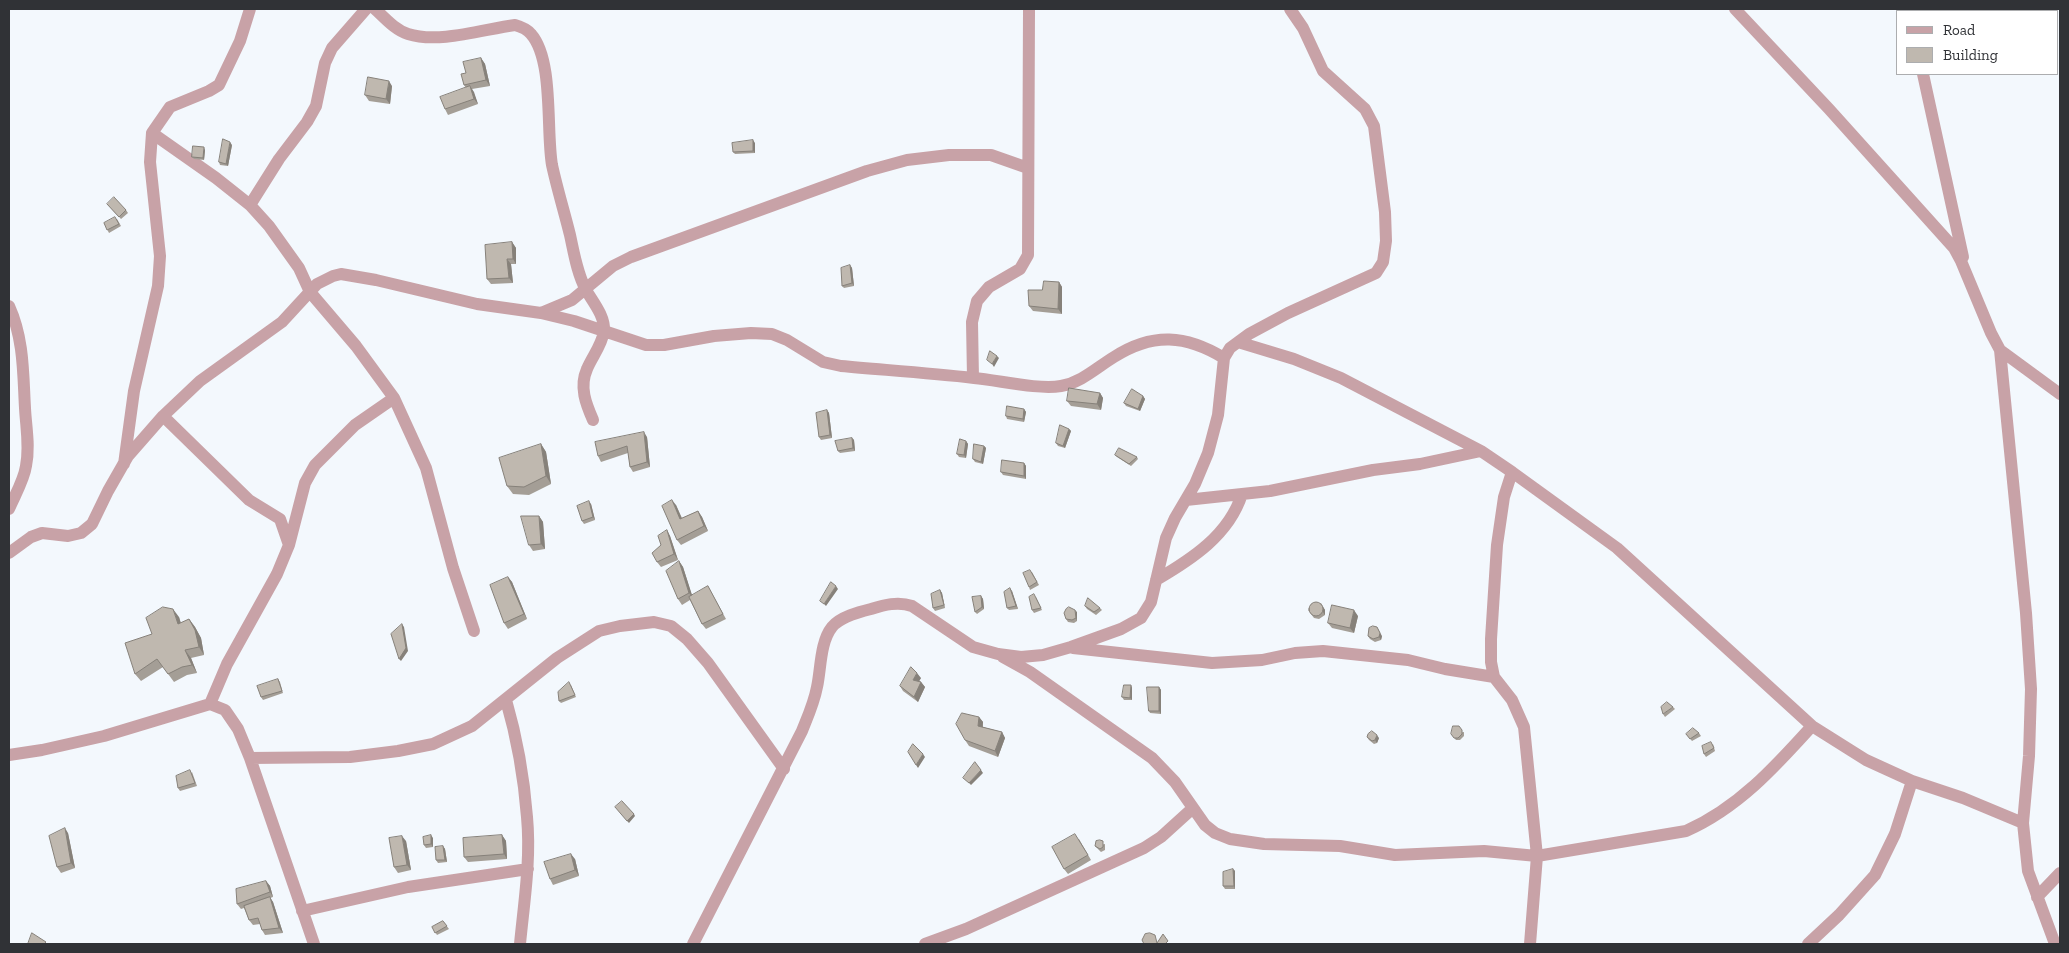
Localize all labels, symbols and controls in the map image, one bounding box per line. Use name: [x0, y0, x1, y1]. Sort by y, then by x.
legend: [1896, 10, 2059, 75]
text: Road: [1943, 21, 1975, 39]
text: Building: [1943, 46, 1998, 64]

